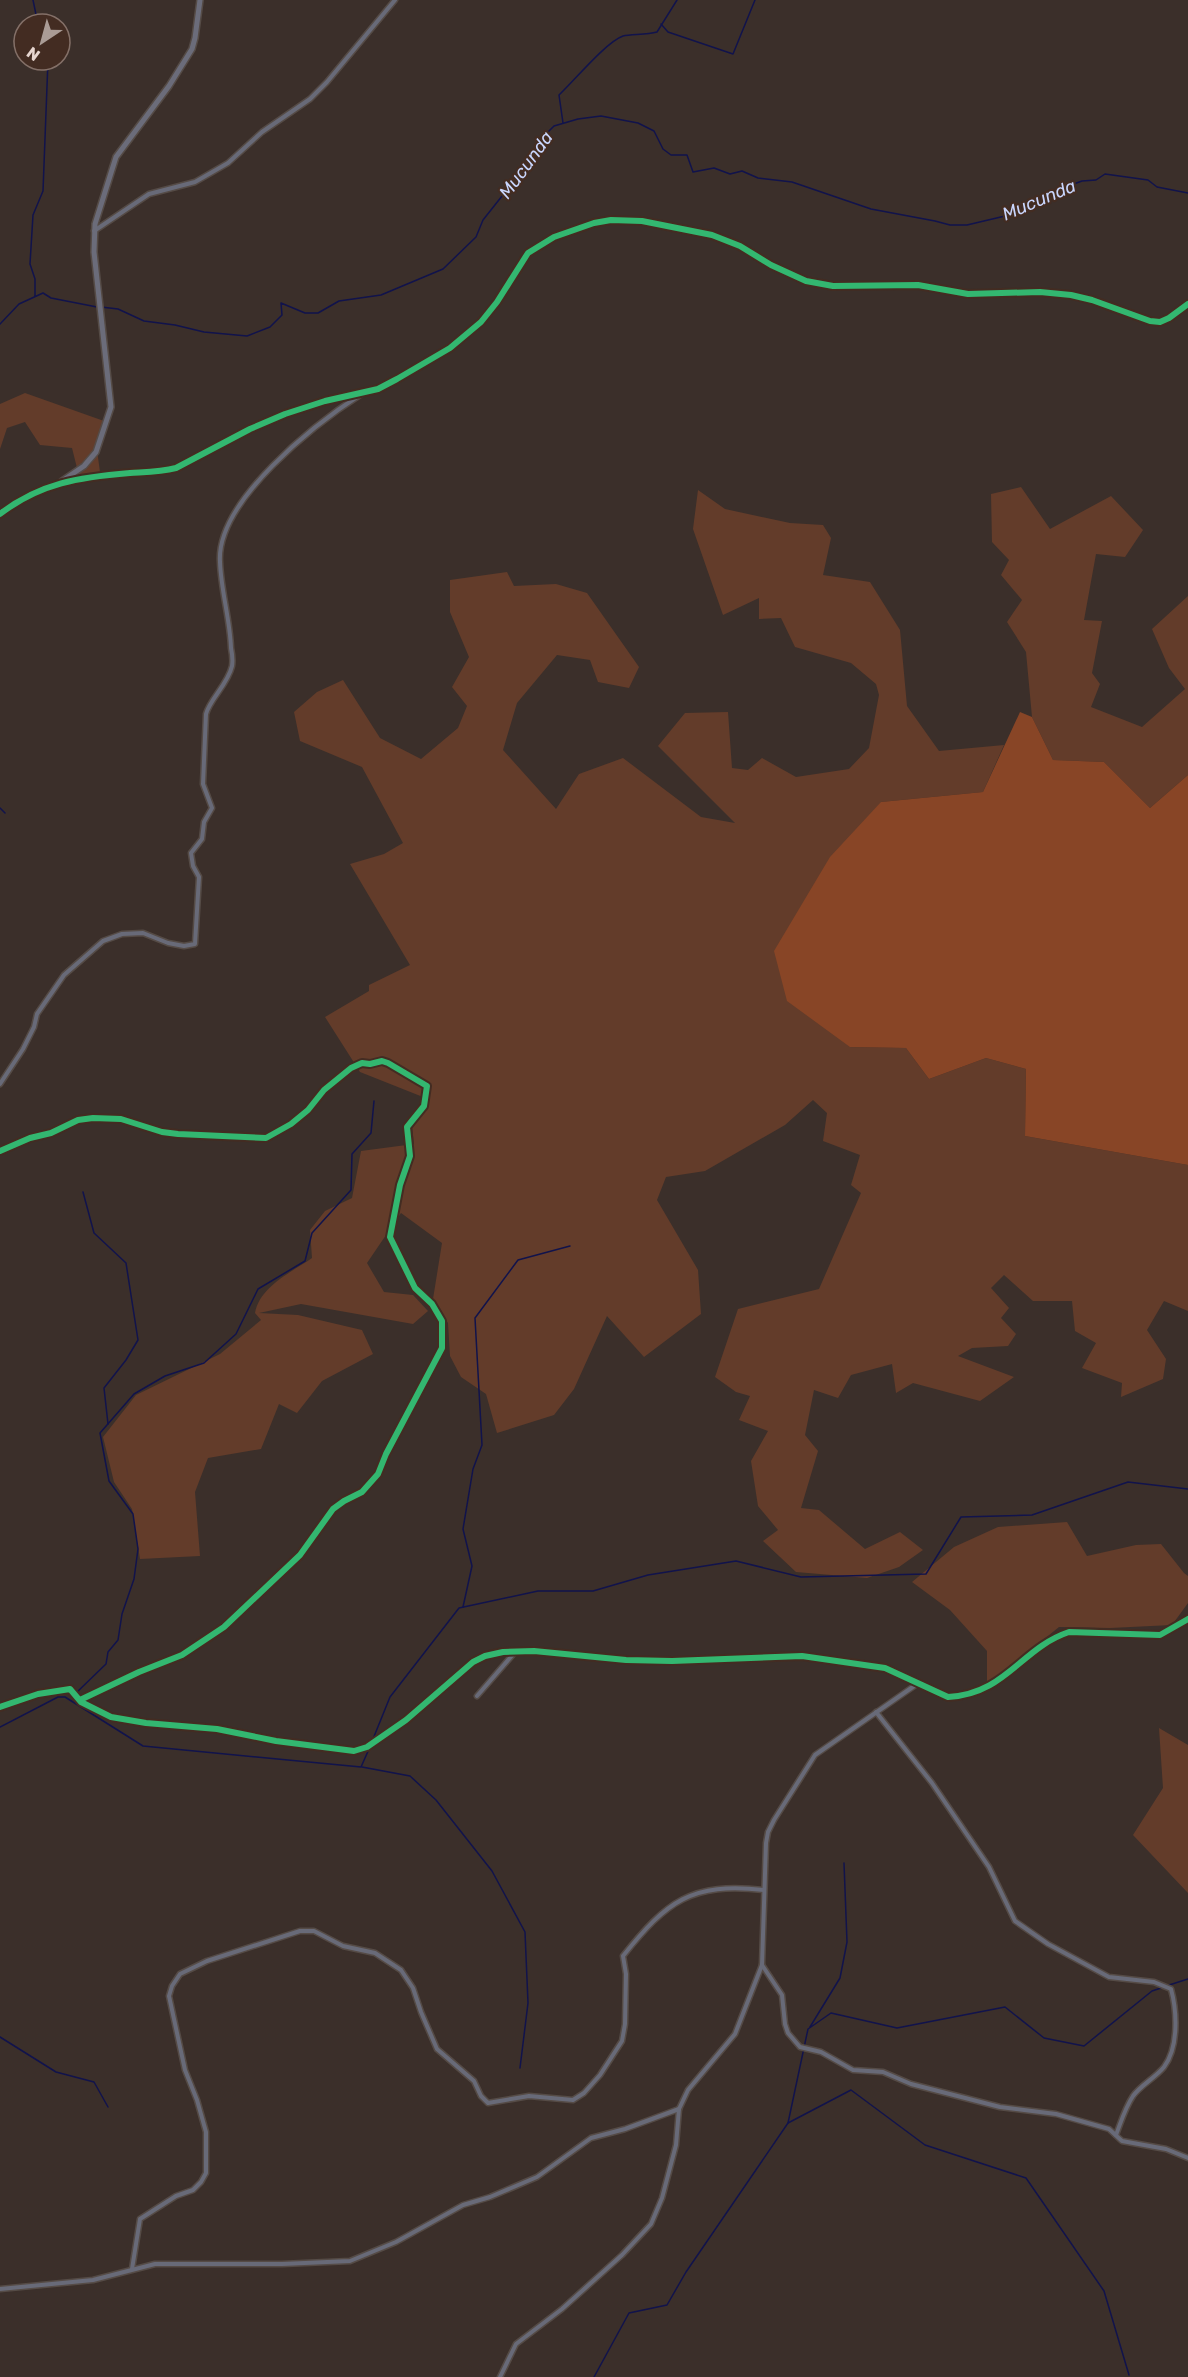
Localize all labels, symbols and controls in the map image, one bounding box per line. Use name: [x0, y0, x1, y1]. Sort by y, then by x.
north arrow: [12, 12, 72, 72]
text: N: [23, 43, 44, 65]
water label: Mucunda: [494, 127, 558, 203]
water label: Mucunda: [999, 174, 1080, 225]

